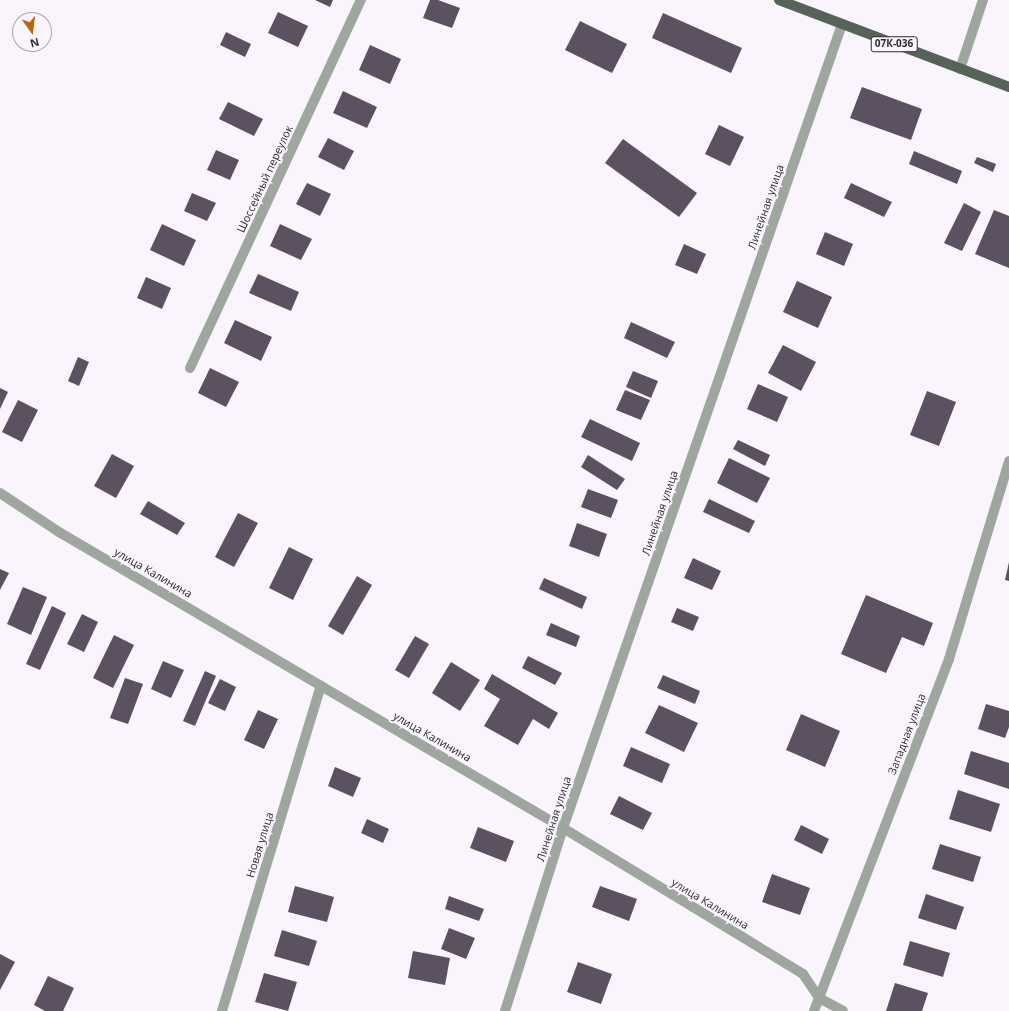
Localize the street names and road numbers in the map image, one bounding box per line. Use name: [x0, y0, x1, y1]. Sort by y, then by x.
road number: 07К-036: [870, 36, 918, 52]
street label: Шоссейный переулок: [234, 123, 296, 235]
street label: Линейная улица: [745, 163, 787, 251]
street label: Линейная улица: [639, 469, 681, 557]
street label: улица Калинина: [112, 545, 194, 601]
street label: Западная улица: [886, 692, 928, 776]
street label: улица Калинина: [391, 709, 473, 765]
street label: Линейная улица: [534, 775, 574, 863]
street label: Новая улица: [244, 811, 276, 879]
street label: улица Калинина: [669, 876, 751, 932]

